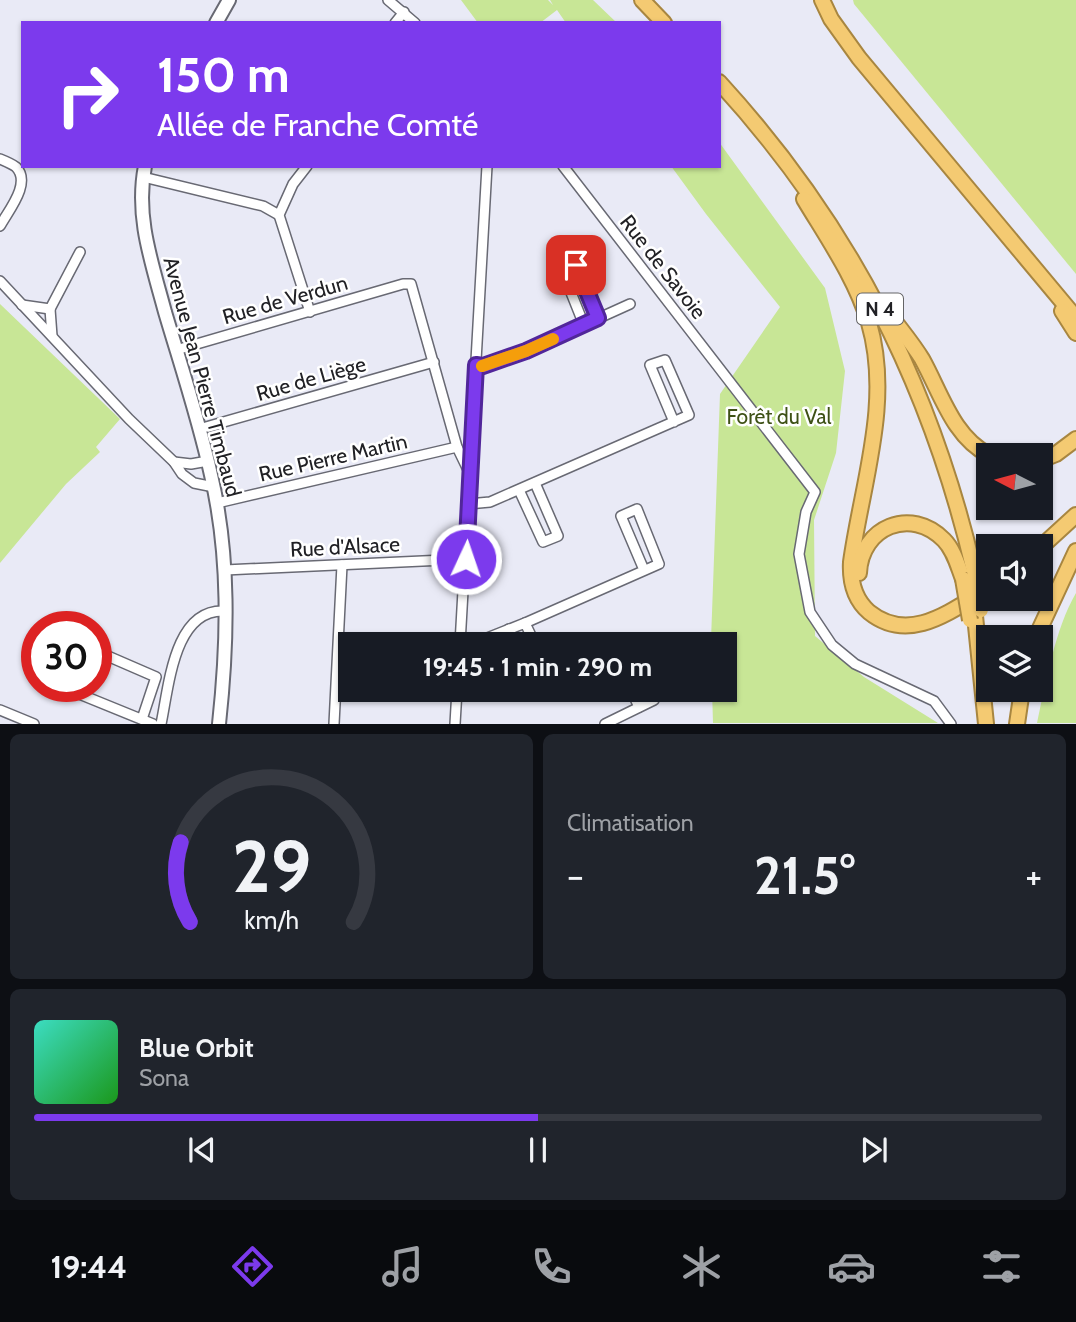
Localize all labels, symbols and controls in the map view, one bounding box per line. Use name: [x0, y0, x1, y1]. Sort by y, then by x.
text: 150 m: [157, 45, 290, 104]
icon: right: [42, 49, 133, 140]
text: Allée de Franche Comté: [157, 105, 478, 144]
street label: Rue de Savoie: [615, 210, 712, 324]
pin: [546, 235, 606, 295]
icon: arrive: [557, 246, 595, 284]
street label: Avenue Jean Pierre Timbaud: [158, 254, 247, 500]
street label: Rue de Verdun: [219, 270, 350, 329]
road number: N 4: [857, 294, 903, 324]
street label: Rue de Liège: [253, 351, 369, 406]
park label: Forêt du Val: [727, 404, 831, 429]
street label: Rue Pierre Martin: [256, 428, 409, 487]
north arrow: [976, 443, 1054, 520]
map controls: [976, 443, 1053, 702]
position arrow: [429, 522, 503, 596]
street label: Rue d'Alsace: [289, 531, 401, 562]
button: sound: [976, 534, 1053, 611]
speed limit sign: 30: [21, 611, 112, 702]
button: layers: [976, 625, 1053, 702]
text: 19:45 · 1 min · 290 m: [423, 651, 652, 683]
text: Climatisation: [567, 809, 694, 837]
text: 29: [232, 823, 311, 911]
text: 21.5°: [754, 844, 855, 907]
text: −: [567, 852, 584, 899]
text: +: [1025, 852, 1042, 899]
text: km/h: [244, 905, 299, 935]
text: Blue Orbit: [139, 1032, 254, 1064]
text: Sona: [139, 1064, 189, 1092]
icon: previous: [183, 1131, 221, 1169]
icon: pause: [519, 1131, 557, 1169]
icon: next: [855, 1131, 893, 1169]
icon: directions: [228, 1242, 277, 1291]
icon: music: [378, 1242, 427, 1291]
icon: phone: [527, 1242, 576, 1291]
icon: climate: [677, 1242, 726, 1291]
icon: car: [827, 1242, 876, 1291]
icon: filters: [977, 1242, 1026, 1291]
text: 19:44: [50, 1247, 127, 1286]

